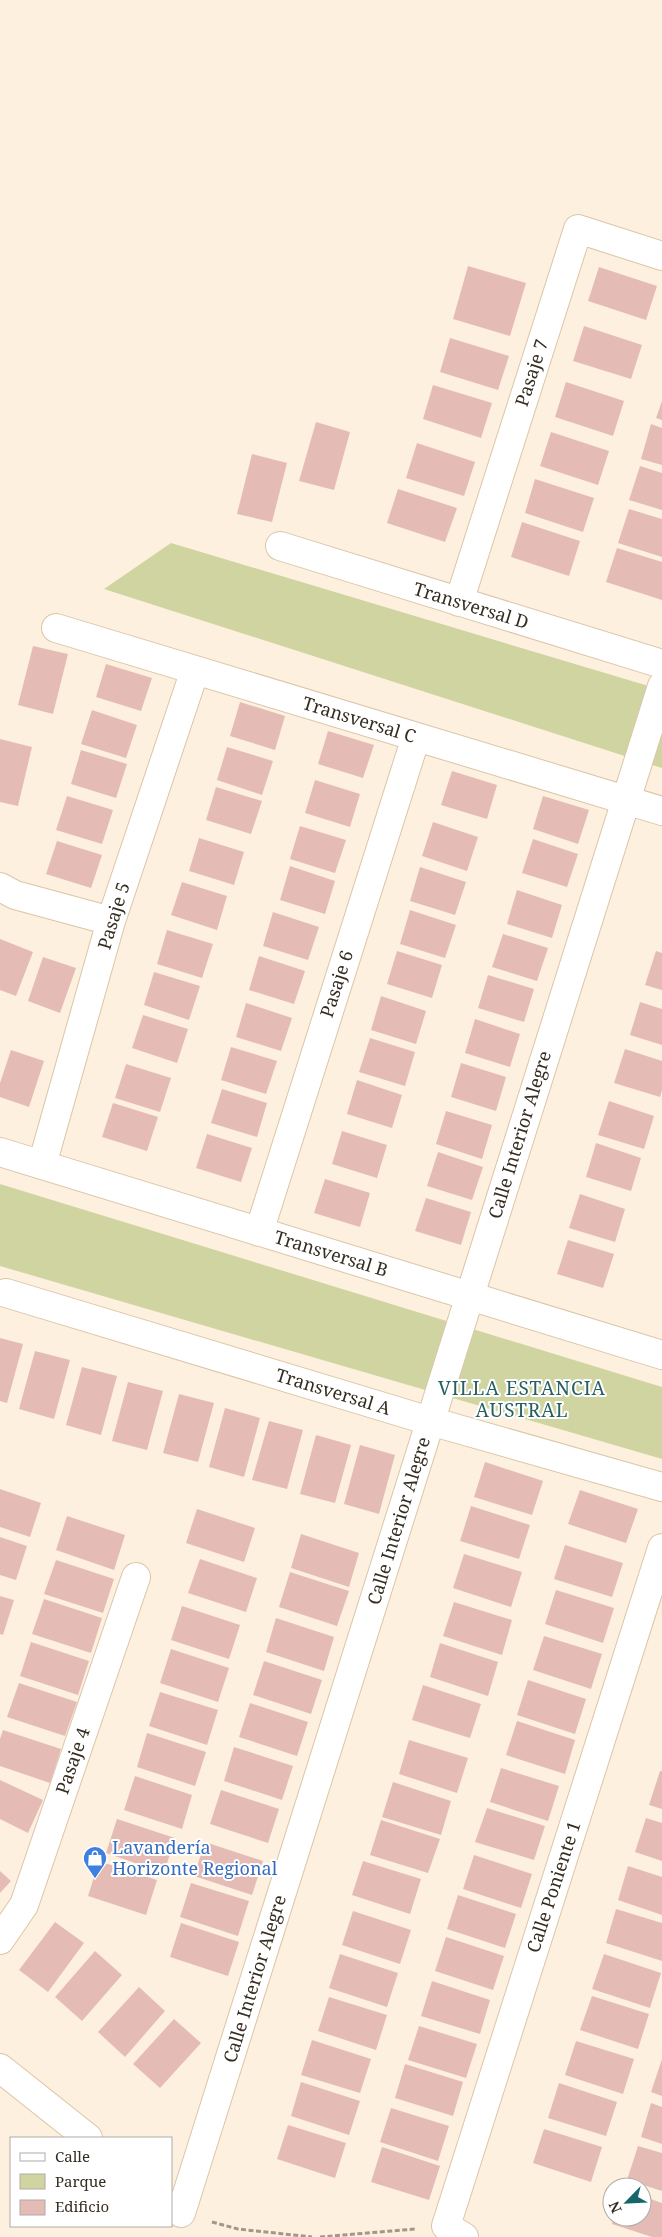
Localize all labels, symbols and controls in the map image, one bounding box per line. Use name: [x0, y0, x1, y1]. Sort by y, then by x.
street label: Pasaje 7: [509, 336, 553, 409]
street label: Transversal D: [411, 576, 532, 634]
street label: Transversal C: [300, 690, 419, 748]
street label: Pasaje 5: [91, 879, 135, 952]
street label: Pasaje 6: [314, 947, 358, 1020]
street label: Calle Interior Alegre: [482, 1048, 556, 1222]
street label: Transversal B: [271, 1224, 391, 1282]
street label: Transversal A: [273, 1362, 394, 1420]
district label: VILLA ESTANCIA AUSTRAL: [438, 1375, 606, 1423]
street label: Calle Interior Alegre: [361, 1434, 435, 1608]
street label: Pasaje 4: [49, 1724, 95, 1797]
street label: Calle Poniente 1: [520, 1818, 586, 1956]
place label: Lavandería Horizonte Regional: [112, 1835, 278, 1880]
shop icon: Lavandería Horizonte Regional: [82, 1845, 108, 1879]
street label: Calle Interior Alegre: [217, 1892, 291, 2066]
legend: [10, 2137, 172, 2227]
text: Calle: [55, 2146, 90, 2166]
text: Parque: [55, 2171, 106, 2191]
north arrow: [602, 2177, 652, 2227]
text: Edificio: [55, 2196, 109, 2216]
text: N: [604, 2199, 626, 2216]

